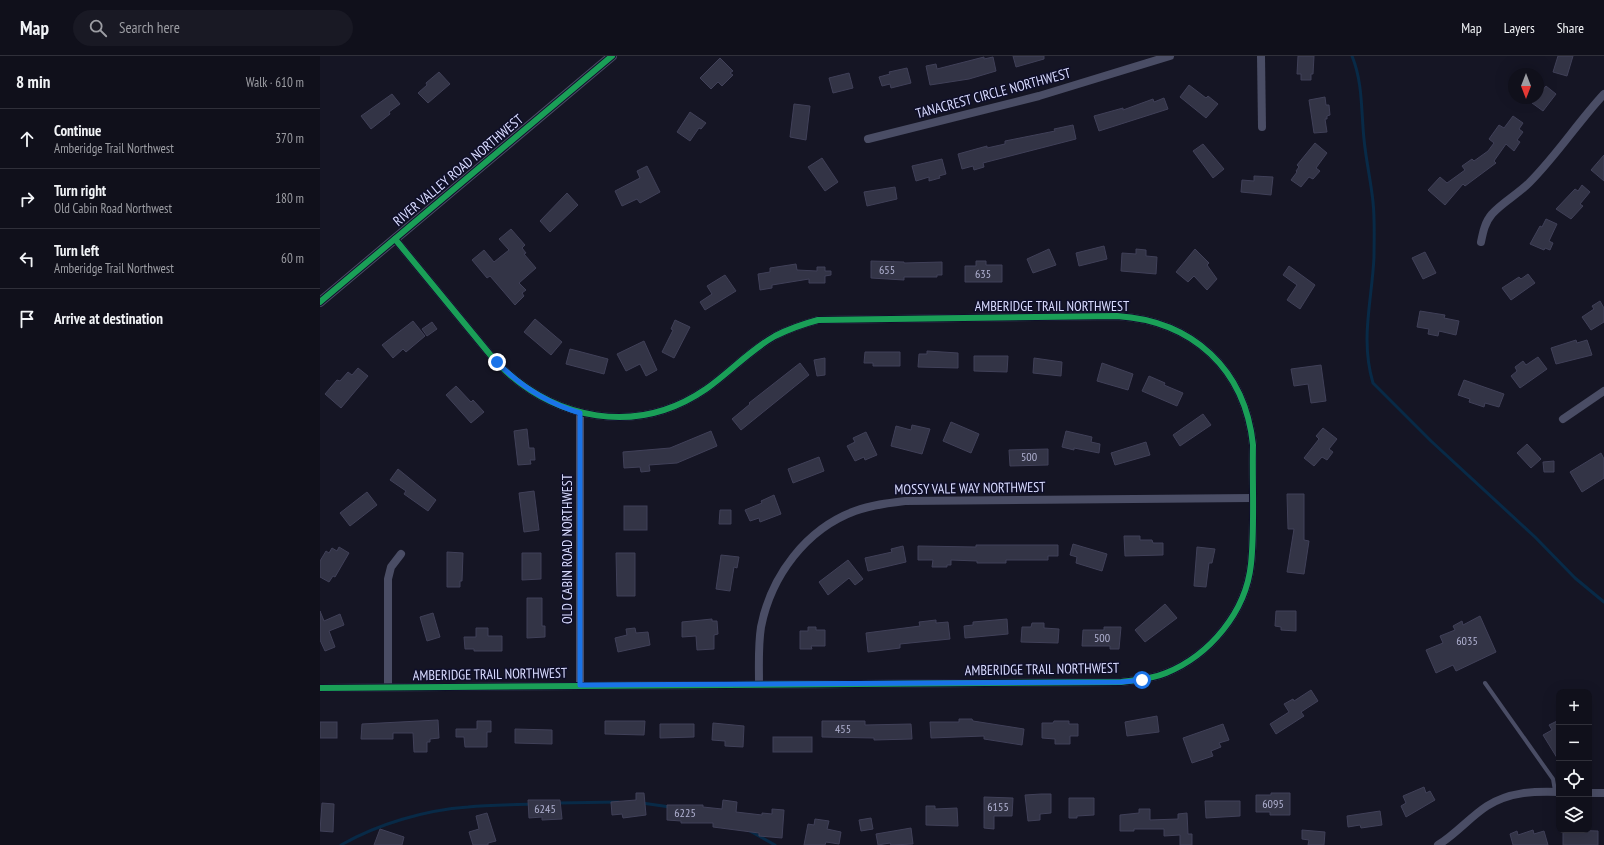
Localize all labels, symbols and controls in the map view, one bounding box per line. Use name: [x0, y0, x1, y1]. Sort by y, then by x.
search box: [73, 10, 353, 46]
text: Map: [20, 16, 49, 40]
icon: search: [87, 17, 109, 39]
text: Search here: [119, 18, 180, 37]
text: Map: [1461, 19, 1482, 37]
text: Layers: [1504, 19, 1535, 37]
text: Share: [1557, 19, 1584, 37]
street label: TANACREST CIRCLE NORTHWEST: [913, 63, 1073, 122]
north arrow: [1508, 68, 1544, 104]
text: 8 min: [16, 71, 50, 93]
text: Walk · 610 m: [246, 74, 304, 91]
street label: RIVER VALLEY ROAD NORTHWEST: [389, 110, 527, 230]
text: Continue: [54, 121, 101, 140]
icon: ahead: [16, 128, 38, 150]
text: 370 m: [275, 130, 304, 147]
text: Amberidge Trail Northwest: [54, 140, 174, 157]
text: Turn right: [54, 181, 106, 200]
icon: right: [16, 188, 38, 210]
text: 180 m: [275, 190, 304, 207]
text: Old Cabin Road Northwest: [54, 200, 172, 217]
text: Turn left: [54, 241, 99, 260]
icon: left: [16, 248, 38, 270]
text: 60 m: [281, 250, 304, 267]
text: Amberidge Trail Northwest: [54, 260, 174, 277]
house number: 655: [879, 262, 895, 277]
house number: 635: [975, 266, 991, 281]
street label: AMBERIDGE TRAIL NORTHWEST: [975, 297, 1130, 315]
icon: arrive: [16, 308, 38, 330]
text: Arrive at destination: [54, 309, 163, 328]
route end: [488, 353, 506, 371]
house number: 500: [1021, 449, 1037, 464]
street label: OLD CABIN ROAD NORTHWEST: [558, 473, 576, 624]
street label: MOSSY VALE WAY NORTHWEST: [894, 478, 1046, 498]
house number: 500: [1094, 630, 1110, 645]
house number: 6035: [1456, 633, 1478, 648]
street label: AMBERIDGE TRAIL NORTHWEST: [965, 659, 1120, 679]
street label: AMBERIDGE TRAIL NORTHWEST: [413, 664, 568, 684]
route start: [1133, 671, 1151, 689]
map controls: [1556, 689, 1592, 833]
button: +: [1556, 689, 1592, 725]
house number: 455: [835, 721, 851, 736]
button: −: [1556, 725, 1592, 761]
button: locate: [1556, 761, 1592, 797]
house number: 6095: [1262, 796, 1284, 811]
button: layers: [1556, 797, 1592, 833]
house number: 6155: [987, 799, 1009, 814]
house number: 6245: [534, 801, 556, 816]
house number: 6225: [674, 805, 696, 820]

